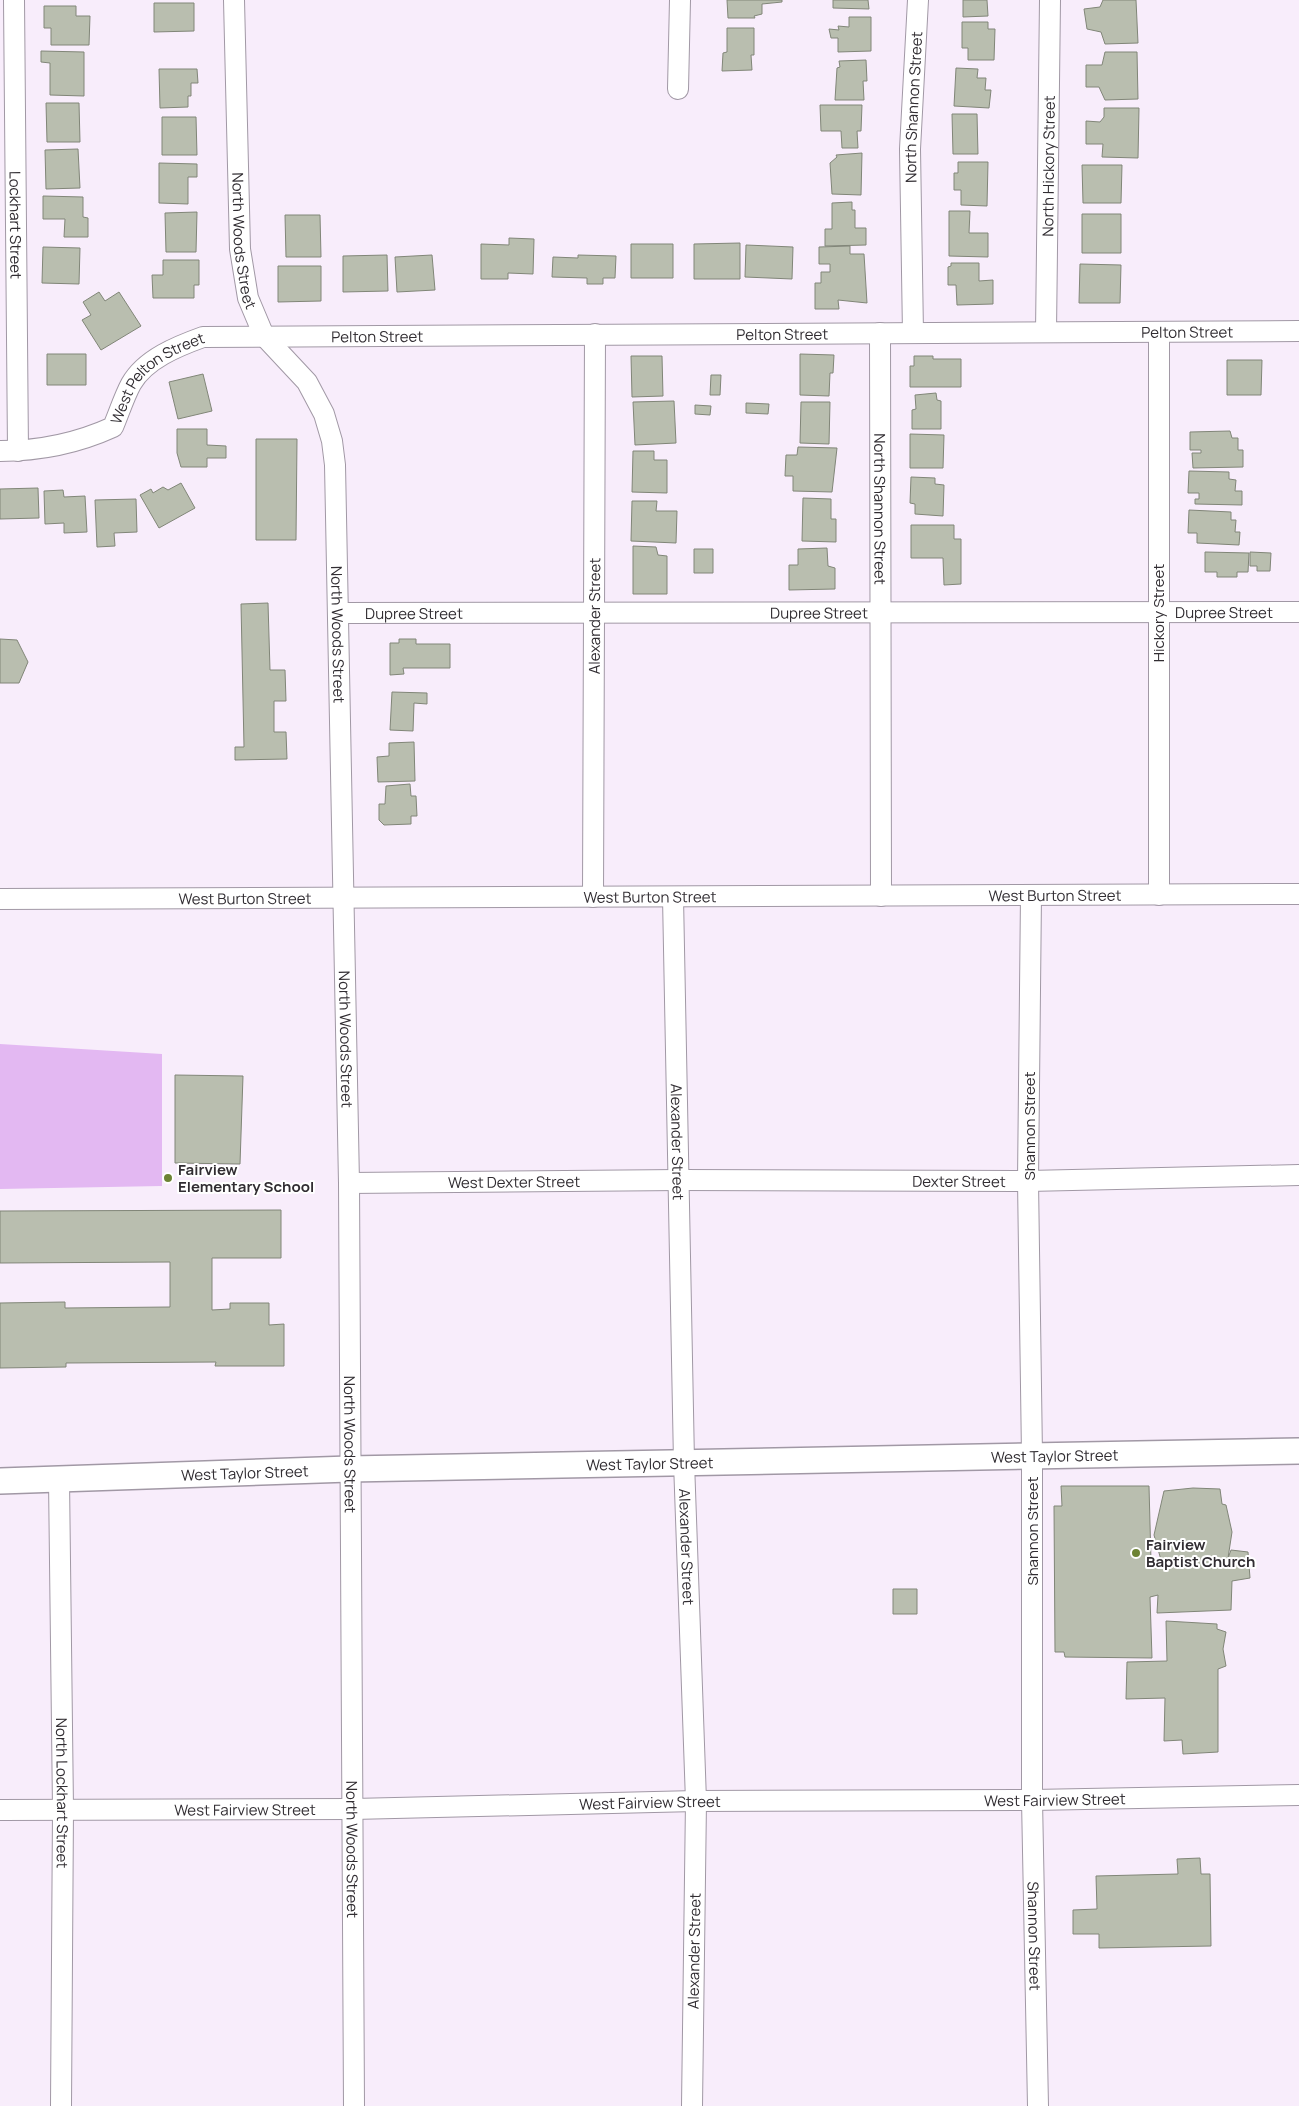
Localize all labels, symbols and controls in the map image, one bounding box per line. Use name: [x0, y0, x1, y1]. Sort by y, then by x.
street label: North Shannon Street: [899, 31, 927, 183]
street label: North Hickory Street: [1037, 95, 1059, 237]
street label: Lockhart Street: [5, 171, 27, 279]
street label: North Woods Street: [228, 172, 262, 312]
street label: Pelton Street: [1141, 321, 1233, 342]
street label: Pelton Street: [736, 323, 828, 345]
street label: Pelton Street: [331, 325, 423, 347]
street label: West Pelton Street: [105, 327, 207, 427]
street label: North Shannon Street: [870, 433, 891, 585]
street label: Alexander Street: [583, 558, 605, 674]
street label: Hickory Street: [1148, 564, 1169, 662]
street label: North Woods Street: [326, 566, 350, 703]
street label: Dupree Street: [365, 602, 463, 623]
street label: Dupree Street: [770, 602, 868, 623]
street label: Dupree Street: [1175, 602, 1273, 623]
street label: West Burton Street: [988, 884, 1122, 906]
street label: West Burton Street: [583, 886, 717, 907]
street label: West Burton Street: [178, 887, 312, 909]
street label: North Woods Street: [334, 971, 358, 1108]
street label: Shannon Street: [1019, 1071, 1040, 1181]
street label: Alexander Street: [666, 1083, 689, 1200]
place label: Fairview Elementary School: [178, 1159, 314, 1197]
street label: West Dexter Street: [448, 1170, 580, 1193]
street label: Dexter Street: [912, 1170, 1006, 1191]
marker: Fairview Elementary School: [162, 1172, 174, 1184]
street label: North Woods Street: [340, 1376, 361, 1513]
street label: West Taylor Street: [991, 1444, 1119, 1467]
street label: West Taylor Street: [586, 1452, 714, 1475]
street label: West Taylor Street: [181, 1460, 309, 1485]
street label: Shannon Street: [1022, 1476, 1043, 1586]
street label: Alexander Street: [674, 1488, 700, 1605]
place label: Fairview Baptist Church: [1146, 1534, 1255, 1572]
marker: Fairview Baptist Church: [1130, 1547, 1142, 1559]
street label: North Lockhart Street: [51, 1718, 74, 1868]
street label: North Woods Street: [342, 1781, 363, 1918]
street label: West Fairview Street: [984, 1788, 1126, 1811]
street label: West Fairview Street: [579, 1790, 721, 1814]
street label: West Fairview Street: [174, 1799, 316, 1820]
street label: Shannon Street: [1023, 1881, 1046, 1991]
street label: Alexander Street: [682, 1893, 706, 2009]

